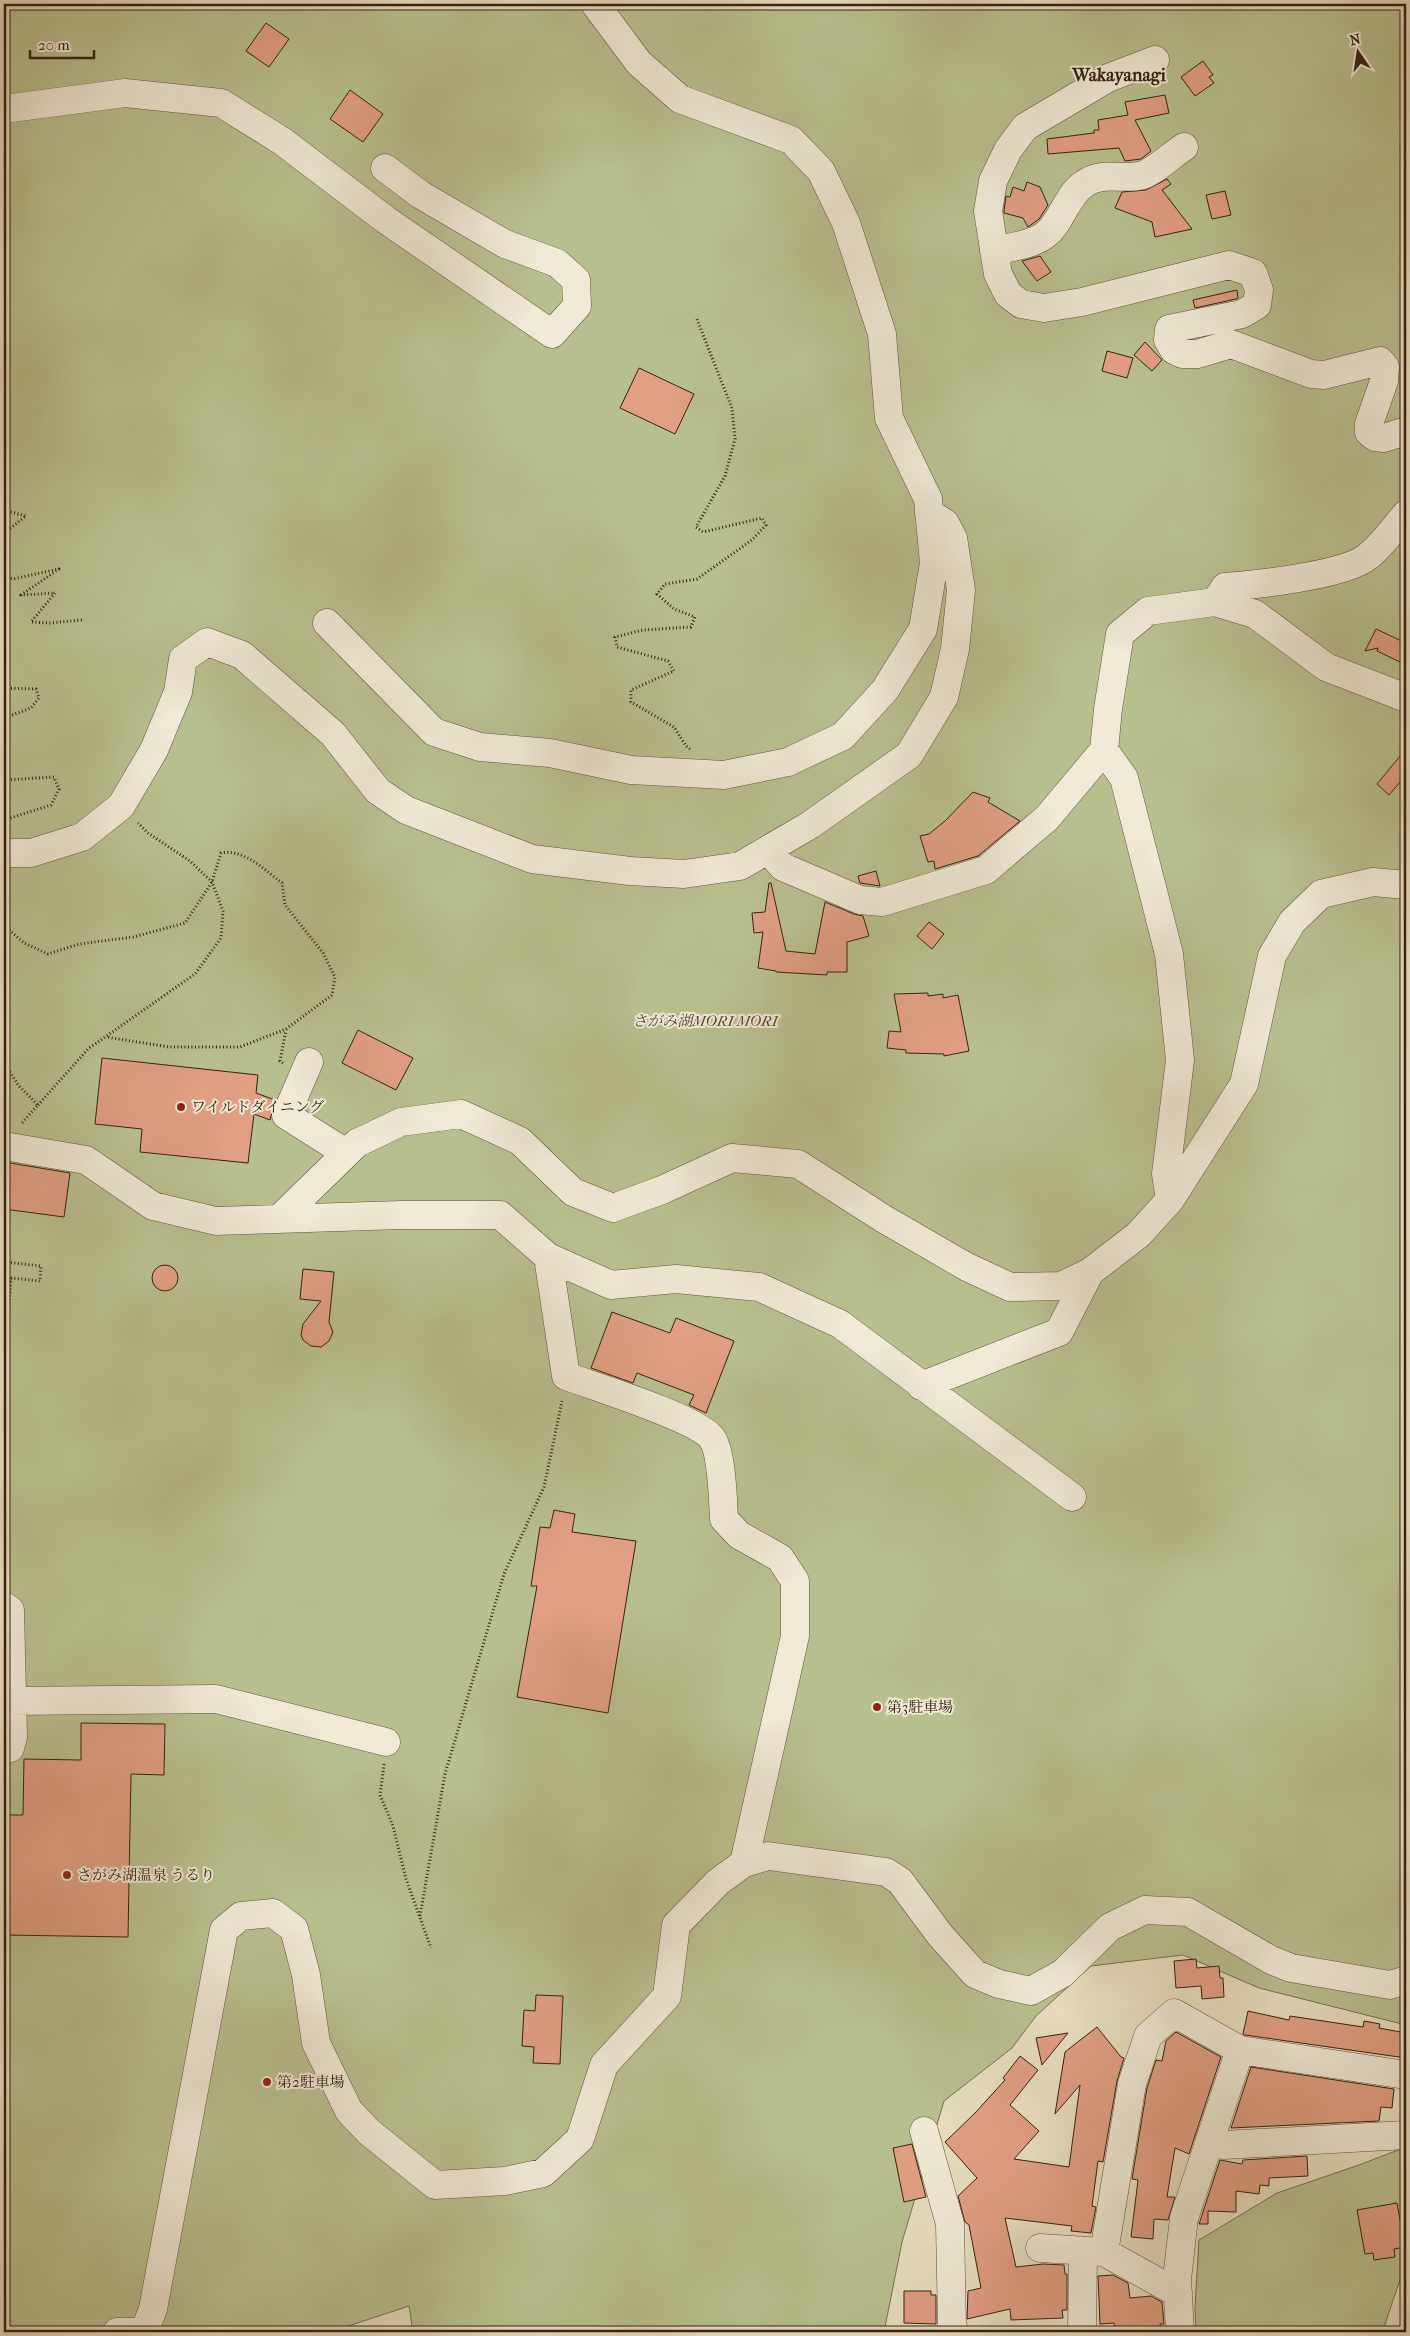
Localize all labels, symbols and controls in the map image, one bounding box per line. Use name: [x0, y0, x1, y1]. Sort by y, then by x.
scale bar: [30, 28, 94, 60]
north arrow: [1332, 28, 1382, 78]
text: N: [1348, 30, 1363, 49]
text: 20 m: [38, 36, 70, 54]
district label: Wakayanagi: [1071, 65, 1166, 86]
park label: さがみ湖MORI MORI: [632, 1012, 780, 1030]
place label: ワイルドダイニング: [191, 1098, 324, 1116]
marker: ワイルドダイニング: [175, 1101, 187, 1113]
place label: 第3駐車場: [887, 1698, 953, 1716]
marker: 第3駐車場: [871, 1701, 883, 1713]
place label: さがみ湖温泉 うるり: [77, 1866, 215, 1884]
marker: さがみ湖温泉 うるり: [61, 1869, 73, 1881]
place label: 第2駐車場: [277, 2073, 345, 2091]
marker: 第2駐車場: [261, 2076, 273, 2088]

